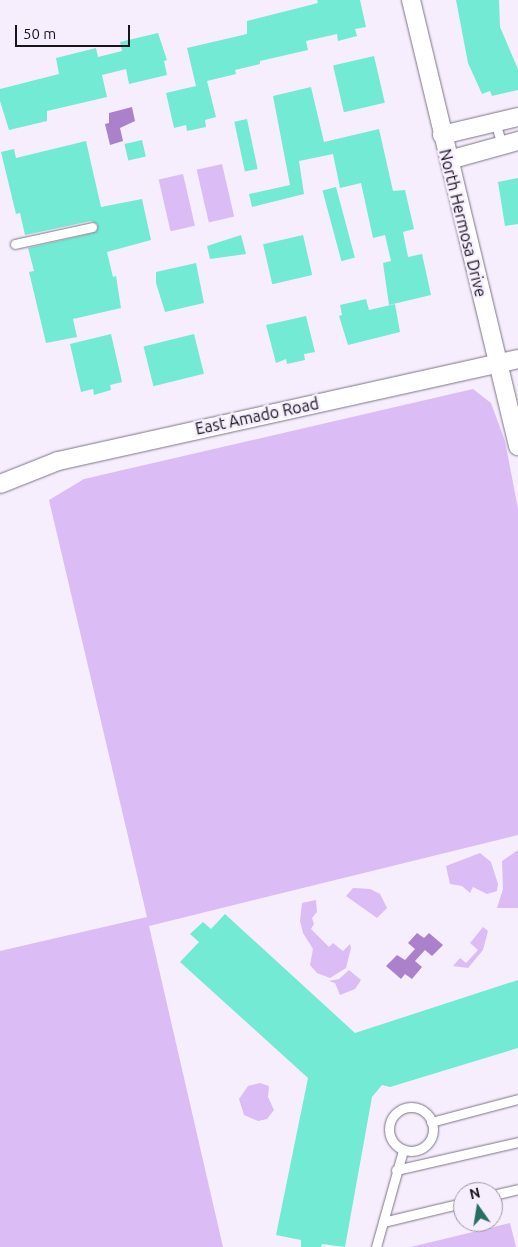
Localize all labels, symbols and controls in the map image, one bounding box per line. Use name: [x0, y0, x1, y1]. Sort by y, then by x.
scale bar: [18, 15, 132, 47]
text: 50 m: [23, 25, 56, 42]
street label: North Hermosa Drive: [435, 147, 491, 299]
street label: East Amado Road: [193, 394, 321, 438]
north arrow: [453, 1182, 503, 1232]
text: N: [468, 1184, 482, 1202]

